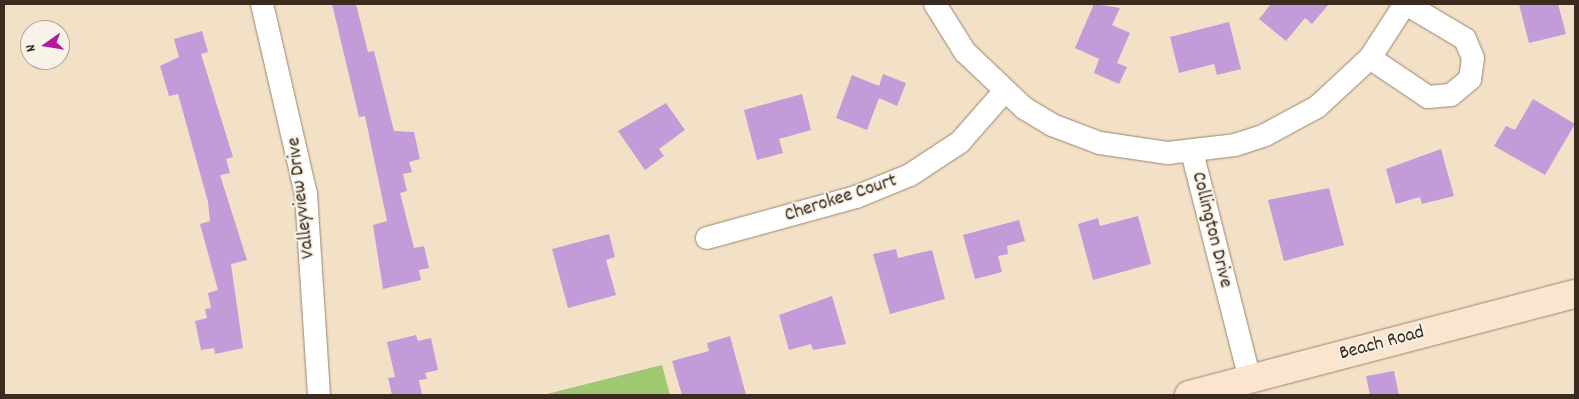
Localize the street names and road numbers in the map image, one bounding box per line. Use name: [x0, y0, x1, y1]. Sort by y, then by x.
street label: Valleyview Drive: [283, 136, 321, 260]
street label: Cherokee Court: [782, 170, 900, 228]
street label: Collington Drive: [1185, 170, 1237, 290]
street label: Beach Road: [1337, 321, 1427, 367]

